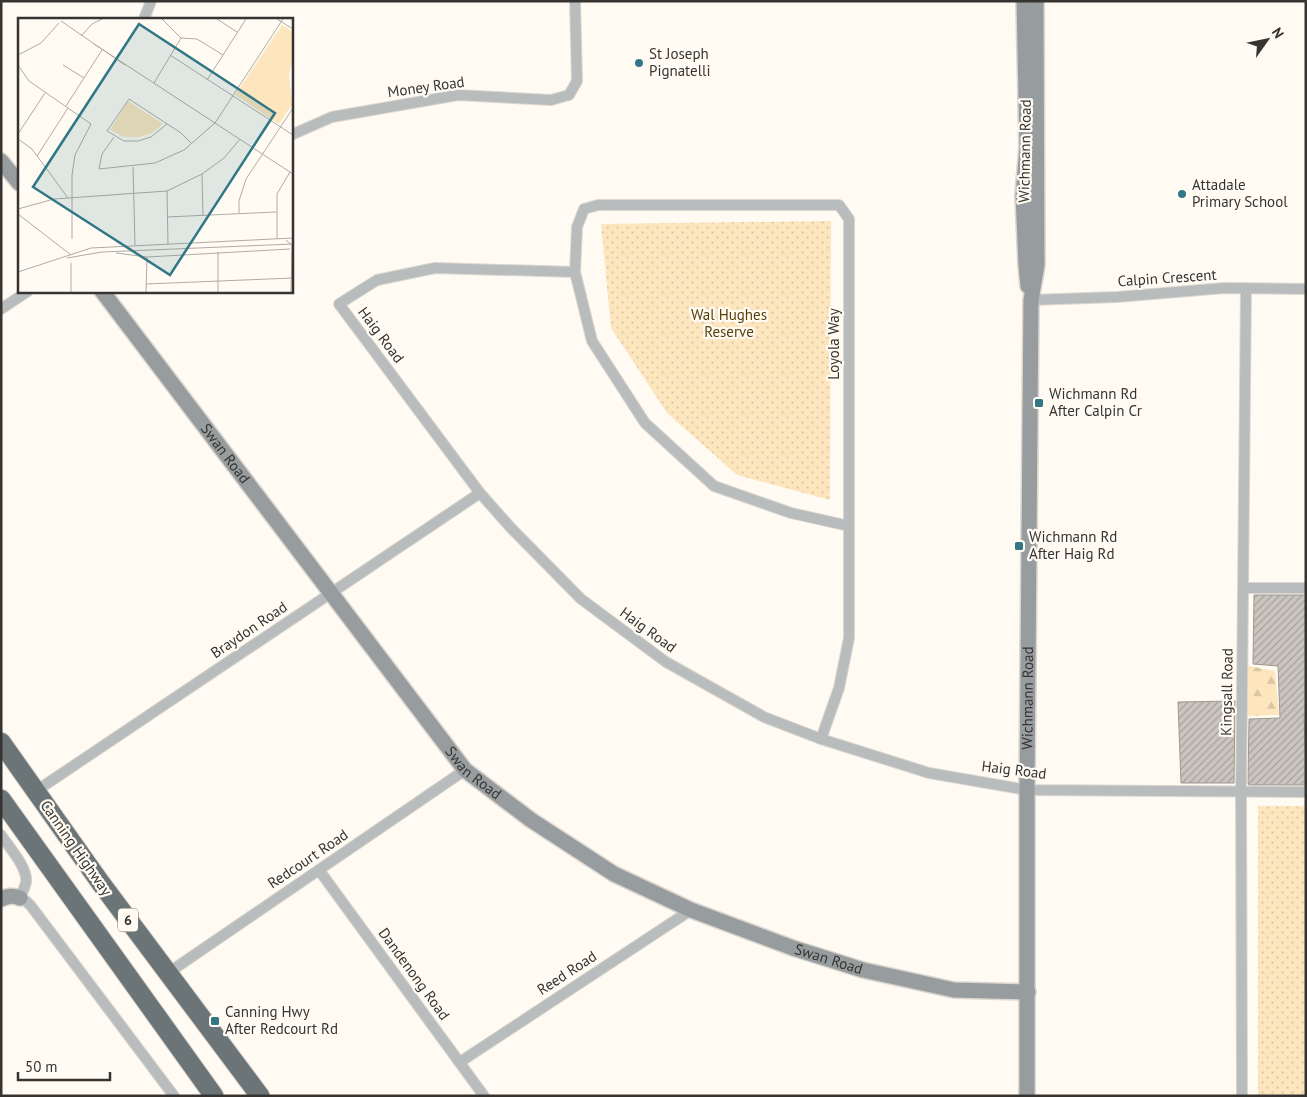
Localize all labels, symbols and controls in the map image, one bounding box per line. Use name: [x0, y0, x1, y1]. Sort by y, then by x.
north arrow: [1242, 15, 1292, 65]
inset map: [18, 18, 292, 292]
text: N: [1268, 24, 1288, 42]
place label: St Joseph Pignatelli: [649, 44, 710, 80]
marker: St Joseph Pignatelli: [633, 57, 645, 69]
street label: Money Road: [386, 72, 466, 101]
street label: Wichmann Road: [1014, 99, 1035, 203]
place label: Attadale Primary School: [1192, 175, 1288, 211]
marker: Attadale Primary School: [1176, 188, 1188, 200]
street label: Calpin Crescent: [1117, 265, 1217, 290]
street label: Haig Road: [354, 303, 409, 367]
park label: Wal Hughes Reserve: [691, 305, 767, 341]
street label: Loyola Way: [824, 308, 843, 380]
place label: Wichmann Rd After Calpin Cr: [1049, 384, 1142, 420]
marker: Wichmann Rd After Calpin Cr: [1033, 397, 1045, 409]
street label: Swan Road: [197, 419, 254, 487]
place label: Wichmann Rd After Haig Rd: [1029, 527, 1117, 563]
marker: Wichmann Rd After Haig Rd: [1013, 540, 1025, 552]
street label: Braydon Road: [207, 597, 291, 662]
street label: Haig Road: [616, 603, 680, 656]
street label: Wichmann Road: [1017, 646, 1037, 750]
street label: Kingsall Road: [1216, 648, 1237, 736]
street label: Swan Road: [441, 742, 506, 803]
street label: Haig Road: [980, 756, 1048, 783]
street label: Canning Highway: [36, 796, 116, 899]
street label: Redcourt Road: [264, 825, 352, 892]
road number: 6: [118, 908, 138, 932]
street label: Dandenong Road: [375, 924, 454, 1024]
street label: Swan Road: [792, 939, 865, 978]
street label: Reed Road: [533, 946, 600, 999]
place label: Canning Hwy After Redcourt Rd: [225, 1002, 338, 1038]
marker: Canning Hwy After Redcourt Rd: [209, 1015, 221, 1027]
scale bar: [18, 1050, 110, 1082]
text: 50 m: [25, 1057, 58, 1076]

